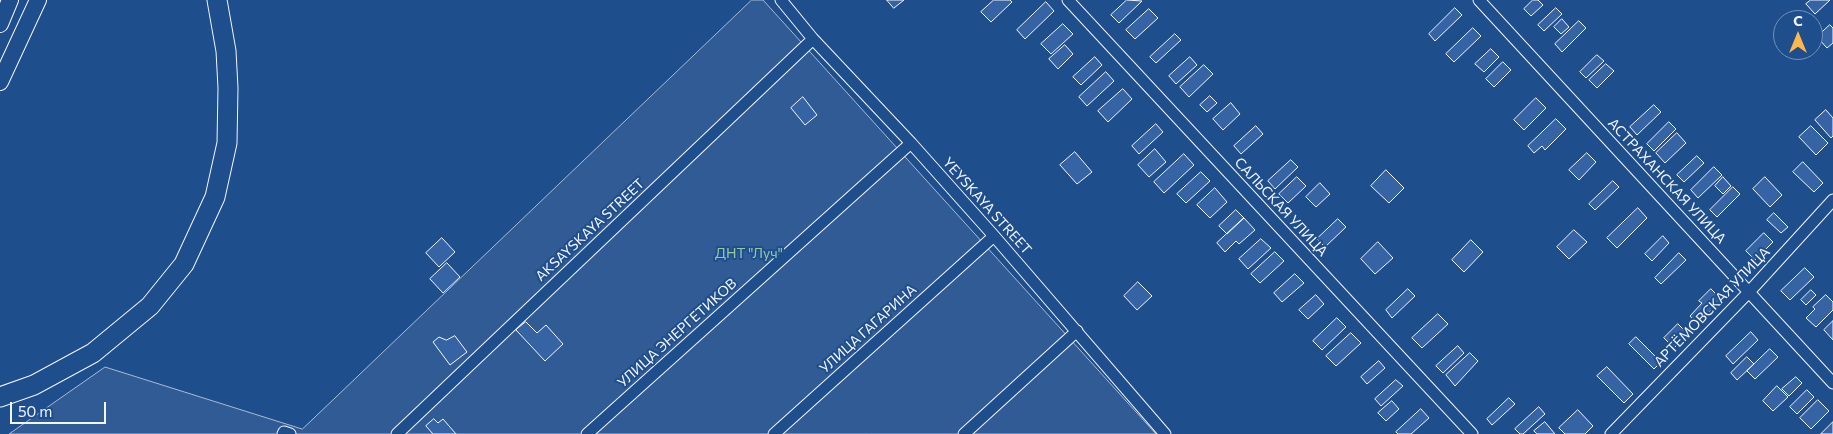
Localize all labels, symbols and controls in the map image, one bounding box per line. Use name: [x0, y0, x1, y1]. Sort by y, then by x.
north arrow: [1773, 10, 1823, 60]
text: С: [1793, 12, 1803, 29]
street label: АСТРАХАНСКАЯ УЛИЦА: [1604, 115, 1730, 247]
street label: YEYSKAYA STREET: [939, 154, 1035, 258]
street label: САЛЬСКАЯ УЛИЦА: [1231, 154, 1331, 260]
street label: AKSAYSKAYA STREET: [532, 175, 648, 285]
street label: АРТЁМОВСКАЯ УЛИЦА: [1651, 244, 1773, 370]
park label: ДНТ "Луч": [715, 245, 783, 261]
street label: УЛИЦА ЭНЕРГЕТИКОВ: [614, 275, 740, 391]
street label: УЛИЦА ГАГАРИНА: [816, 281, 920, 377]
scale bar: [12, 392, 109, 424]
text: 50 m: [18, 402, 52, 420]

